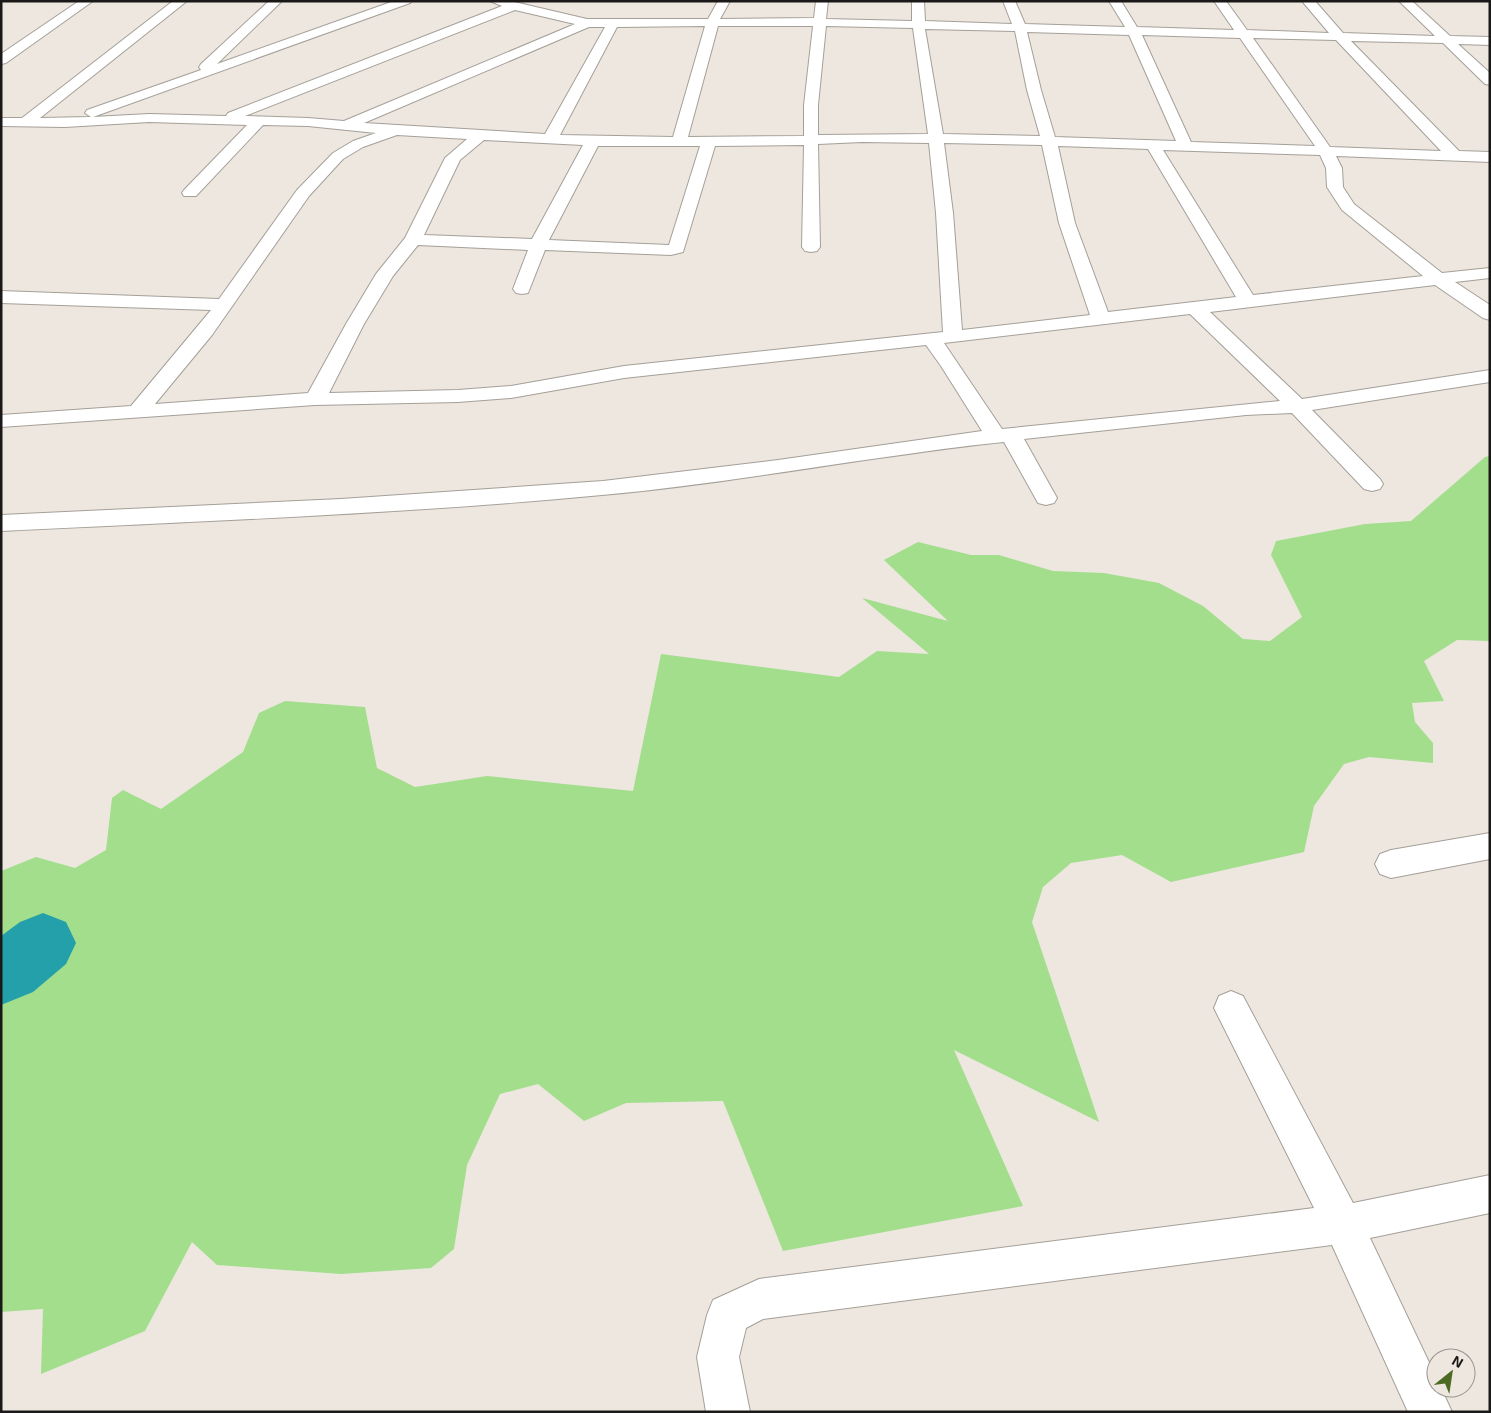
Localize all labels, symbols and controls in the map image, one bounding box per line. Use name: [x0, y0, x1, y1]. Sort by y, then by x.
north arrow: [1426, 1348, 1476, 1398]
text: N: [1449, 1351, 1466, 1371]

